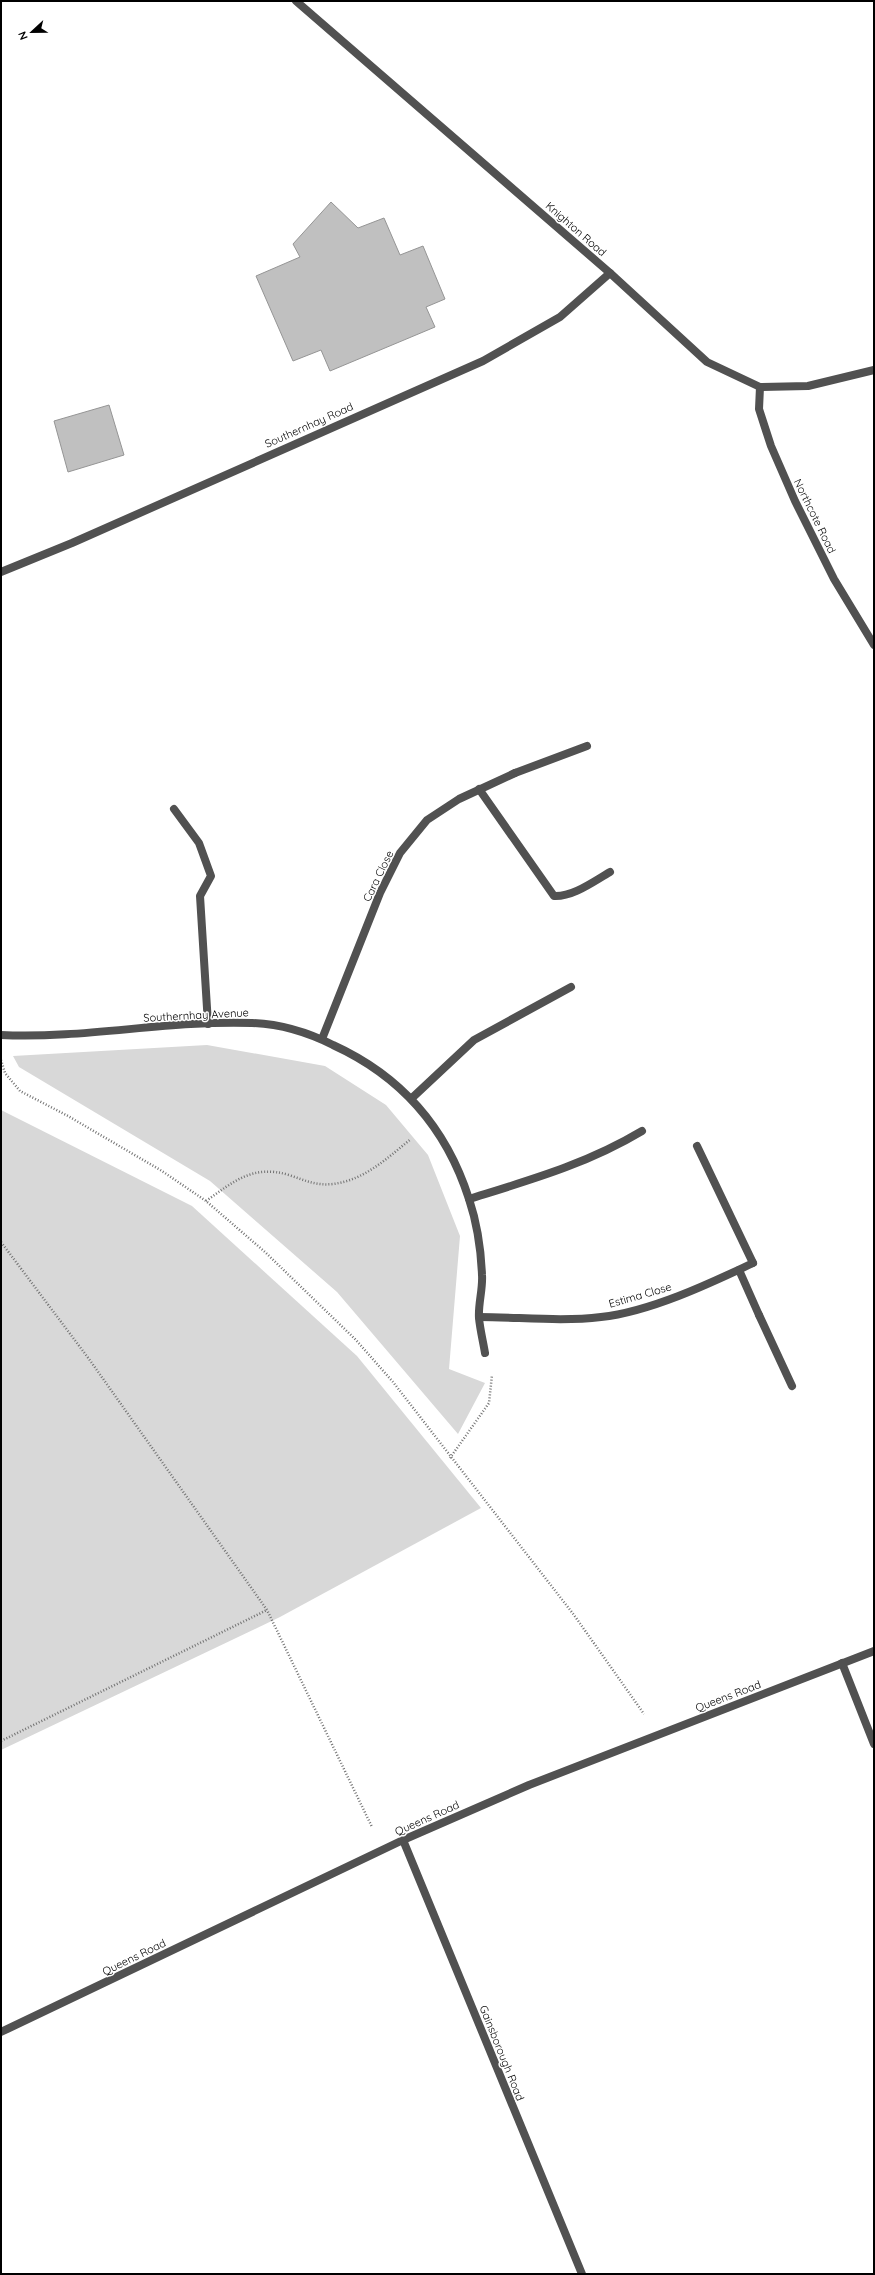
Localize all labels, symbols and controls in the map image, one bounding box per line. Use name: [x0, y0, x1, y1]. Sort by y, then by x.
north arrow: [12, 12, 52, 52]
text: N: [15, 29, 31, 42]
street label: Knighton Road: [543, 199, 609, 259]
street label: Southernhay Road: [263, 399, 355, 451]
street label: Northcote Road: [791, 476, 839, 556]
street label: Cara Close: [360, 848, 396, 904]
street label: Southernhay Avenue: [143, 1005, 249, 1025]
street label: Estima Close: [607, 1279, 673, 1311]
street label: Queens Road: [693, 1677, 763, 1715]
street label: Queens Road: [393, 1798, 461, 1838]
street label: Queens Road: [100, 1936, 168, 1978]
street label: Gainsborough Road: [476, 2003, 528, 2103]

